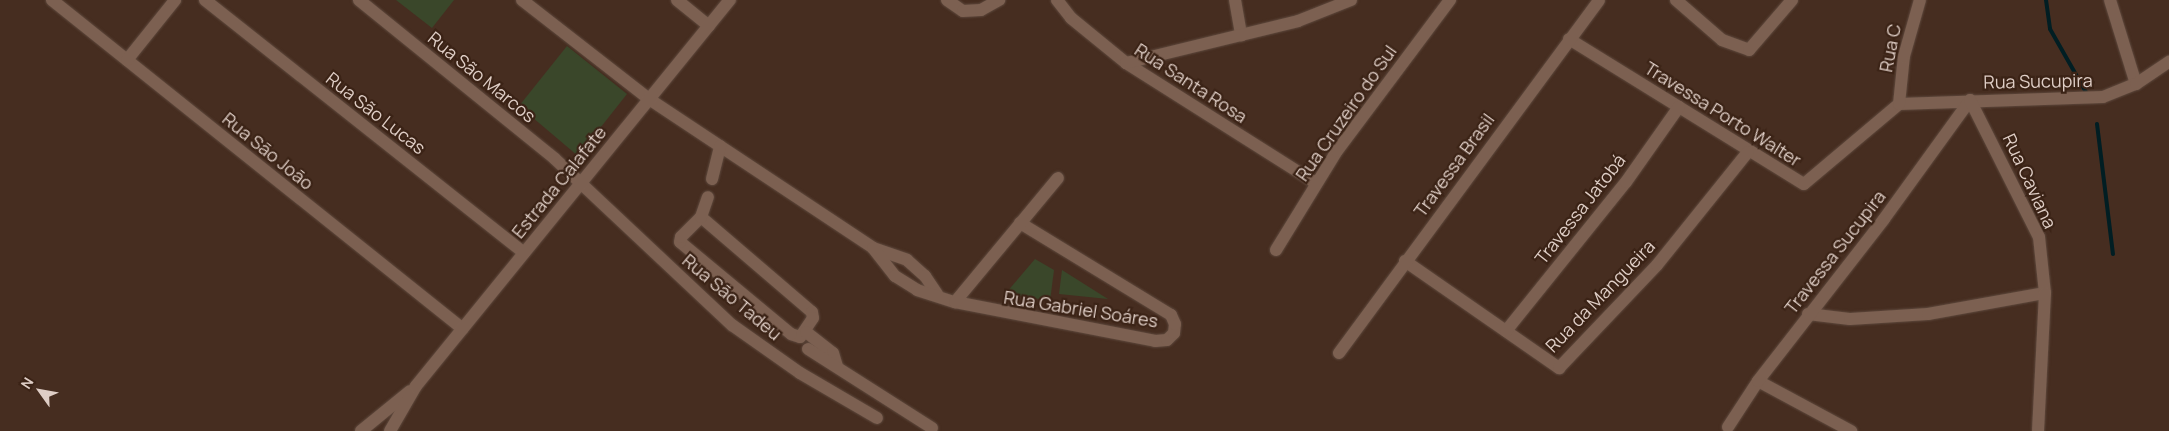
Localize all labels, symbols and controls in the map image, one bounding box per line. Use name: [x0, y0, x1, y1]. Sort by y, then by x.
street label: Rua C: [1875, 22, 1905, 74]
street label: Rua São Marcos: [424, 27, 540, 127]
street label: Rua Santa Rosa: [1131, 39, 1251, 127]
street label: Rua Cruzeiro do Sul: [1291, 41, 1401, 185]
street label: Travessa Porto Walter: [1641, 57, 1805, 171]
street label: Rua São Lucas: [322, 67, 430, 159]
street label: Rua Sucupira: [1983, 69, 2093, 93]
street label: Rua São João: [218, 108, 318, 194]
street label: Travessa Brasil: [1409, 109, 1499, 221]
street label: Estrada Calafate: [507, 122, 611, 242]
street label: Rua Caviana: [1999, 130, 2061, 232]
street label: Travessa Jatobá: [1530, 150, 1630, 268]
street label: Travessa Sucupira: [1780, 186, 1890, 318]
street label: Rua da Mangueira: [1541, 235, 1659, 357]
street label: Rua São Tadeu: [678, 249, 786, 345]
street label: Rua Gabriel Soáres: [1002, 286, 1160, 332]
north arrow: [15, 366, 65, 416]
text: N: [16, 373, 38, 392]

